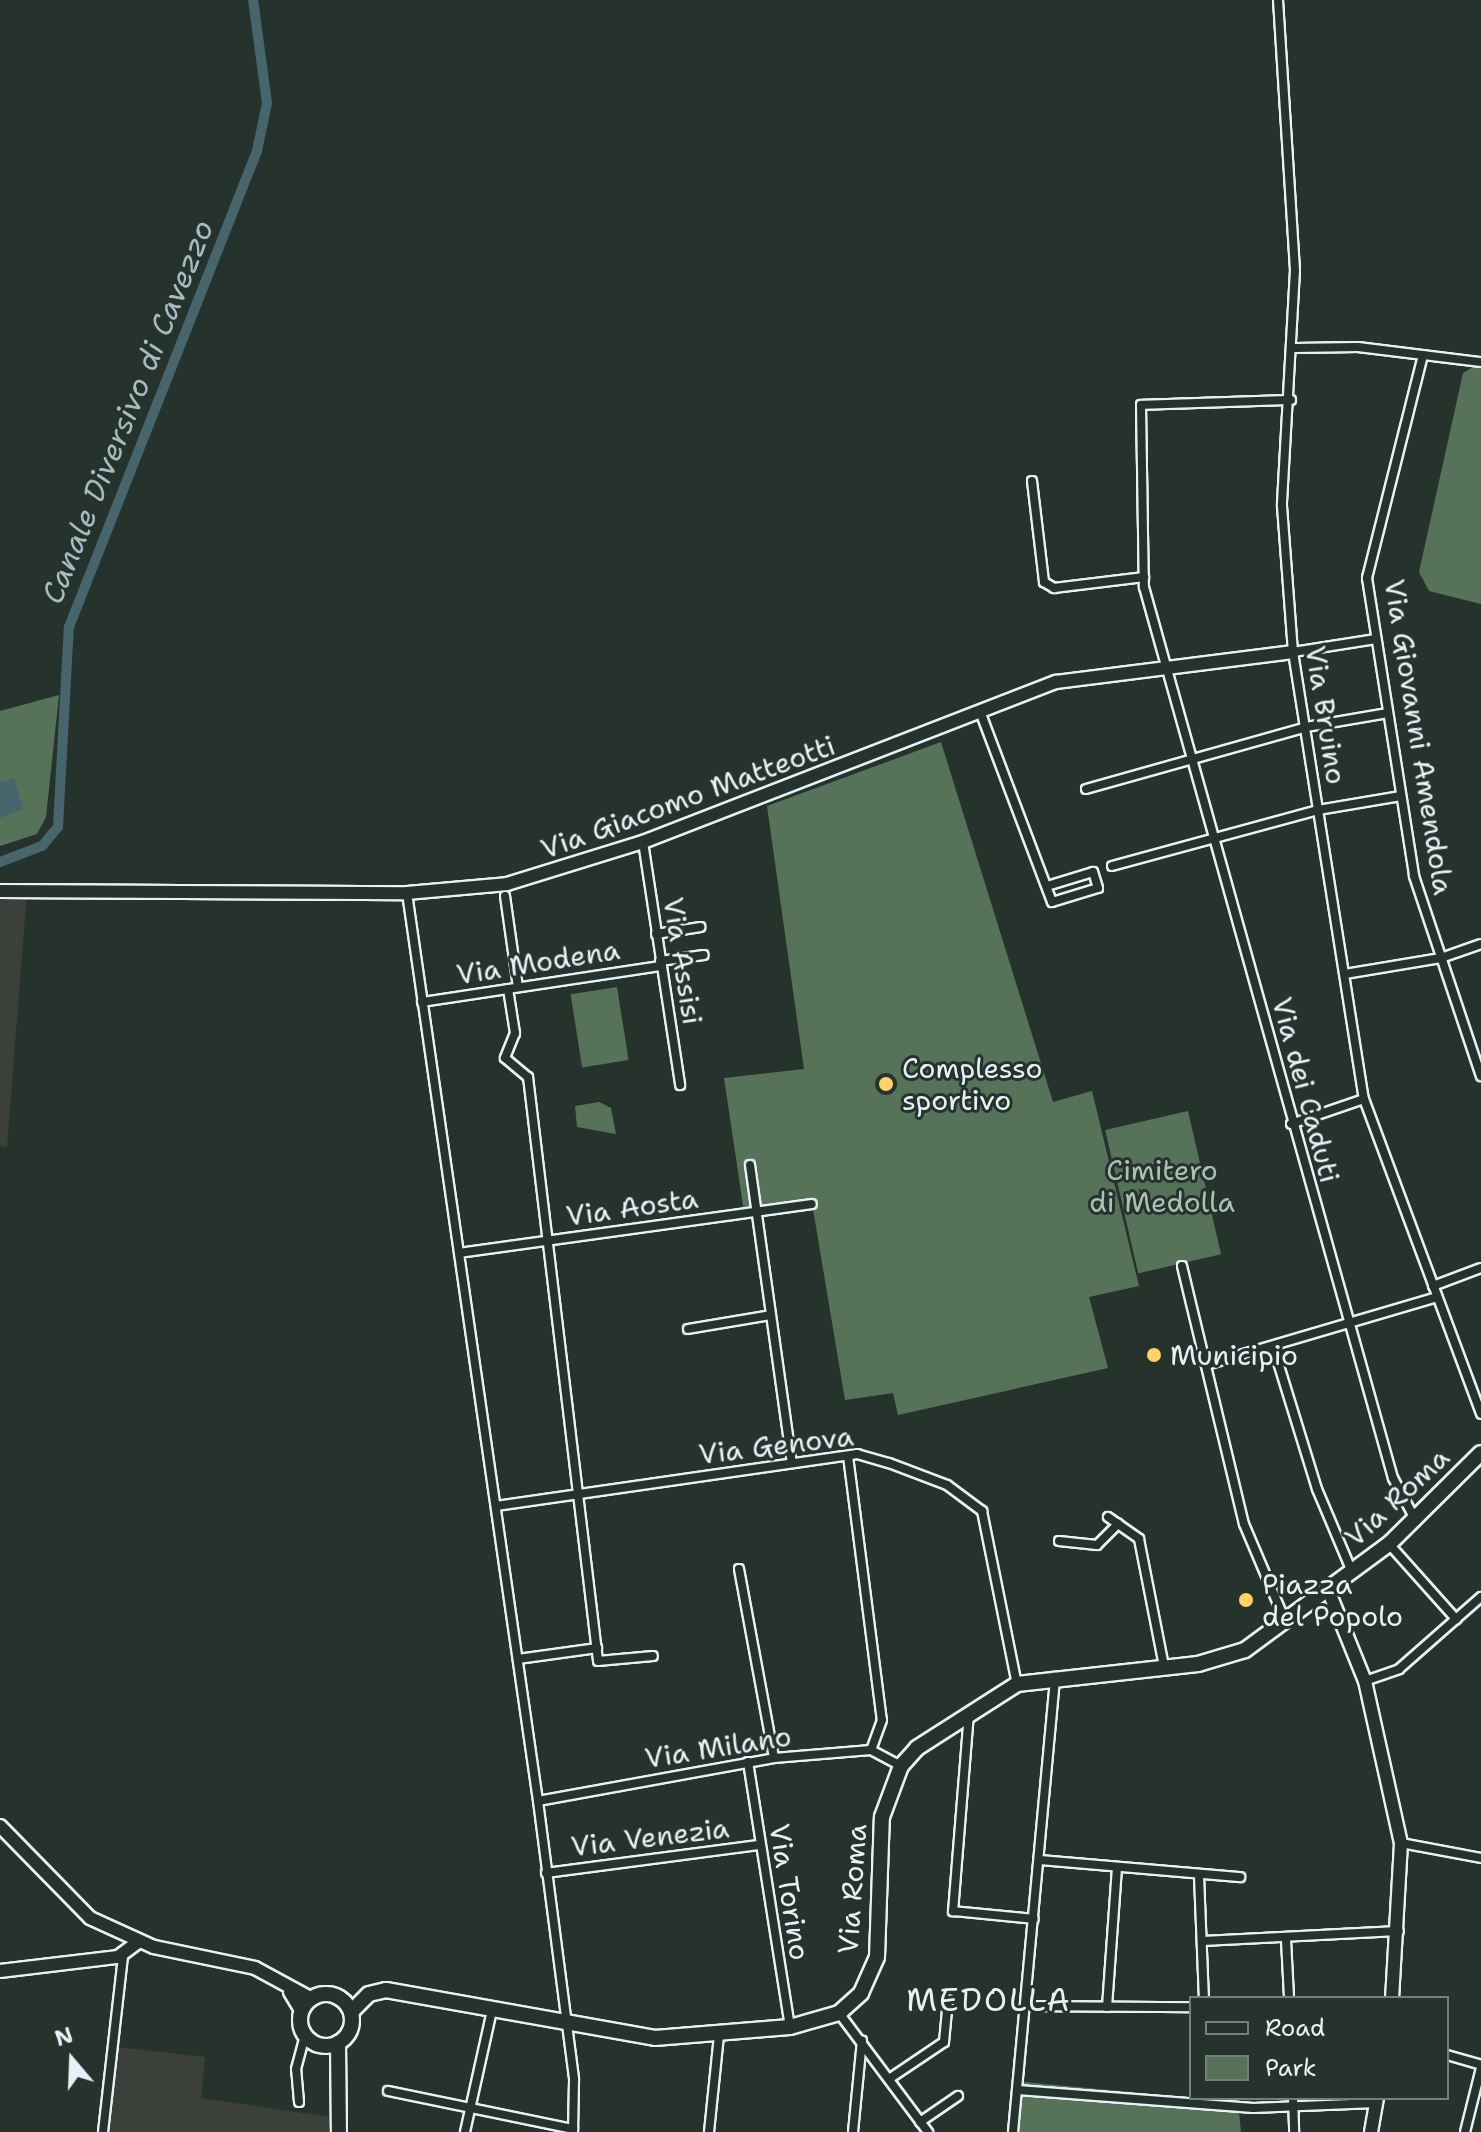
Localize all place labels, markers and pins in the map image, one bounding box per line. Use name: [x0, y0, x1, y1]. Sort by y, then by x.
place label: Complesso sportivo: [902, 1051, 1042, 1117]
marker: Complesso sportivo: [877, 1075, 895, 1093]
place label: Municipio: [1170, 1338, 1298, 1372]
marker: Municipio: [1145, 1346, 1163, 1364]
place label: Piazza del Popolo: [1262, 1567, 1403, 1633]
marker: Piazza del Popolo: [1237, 1591, 1255, 1609]

